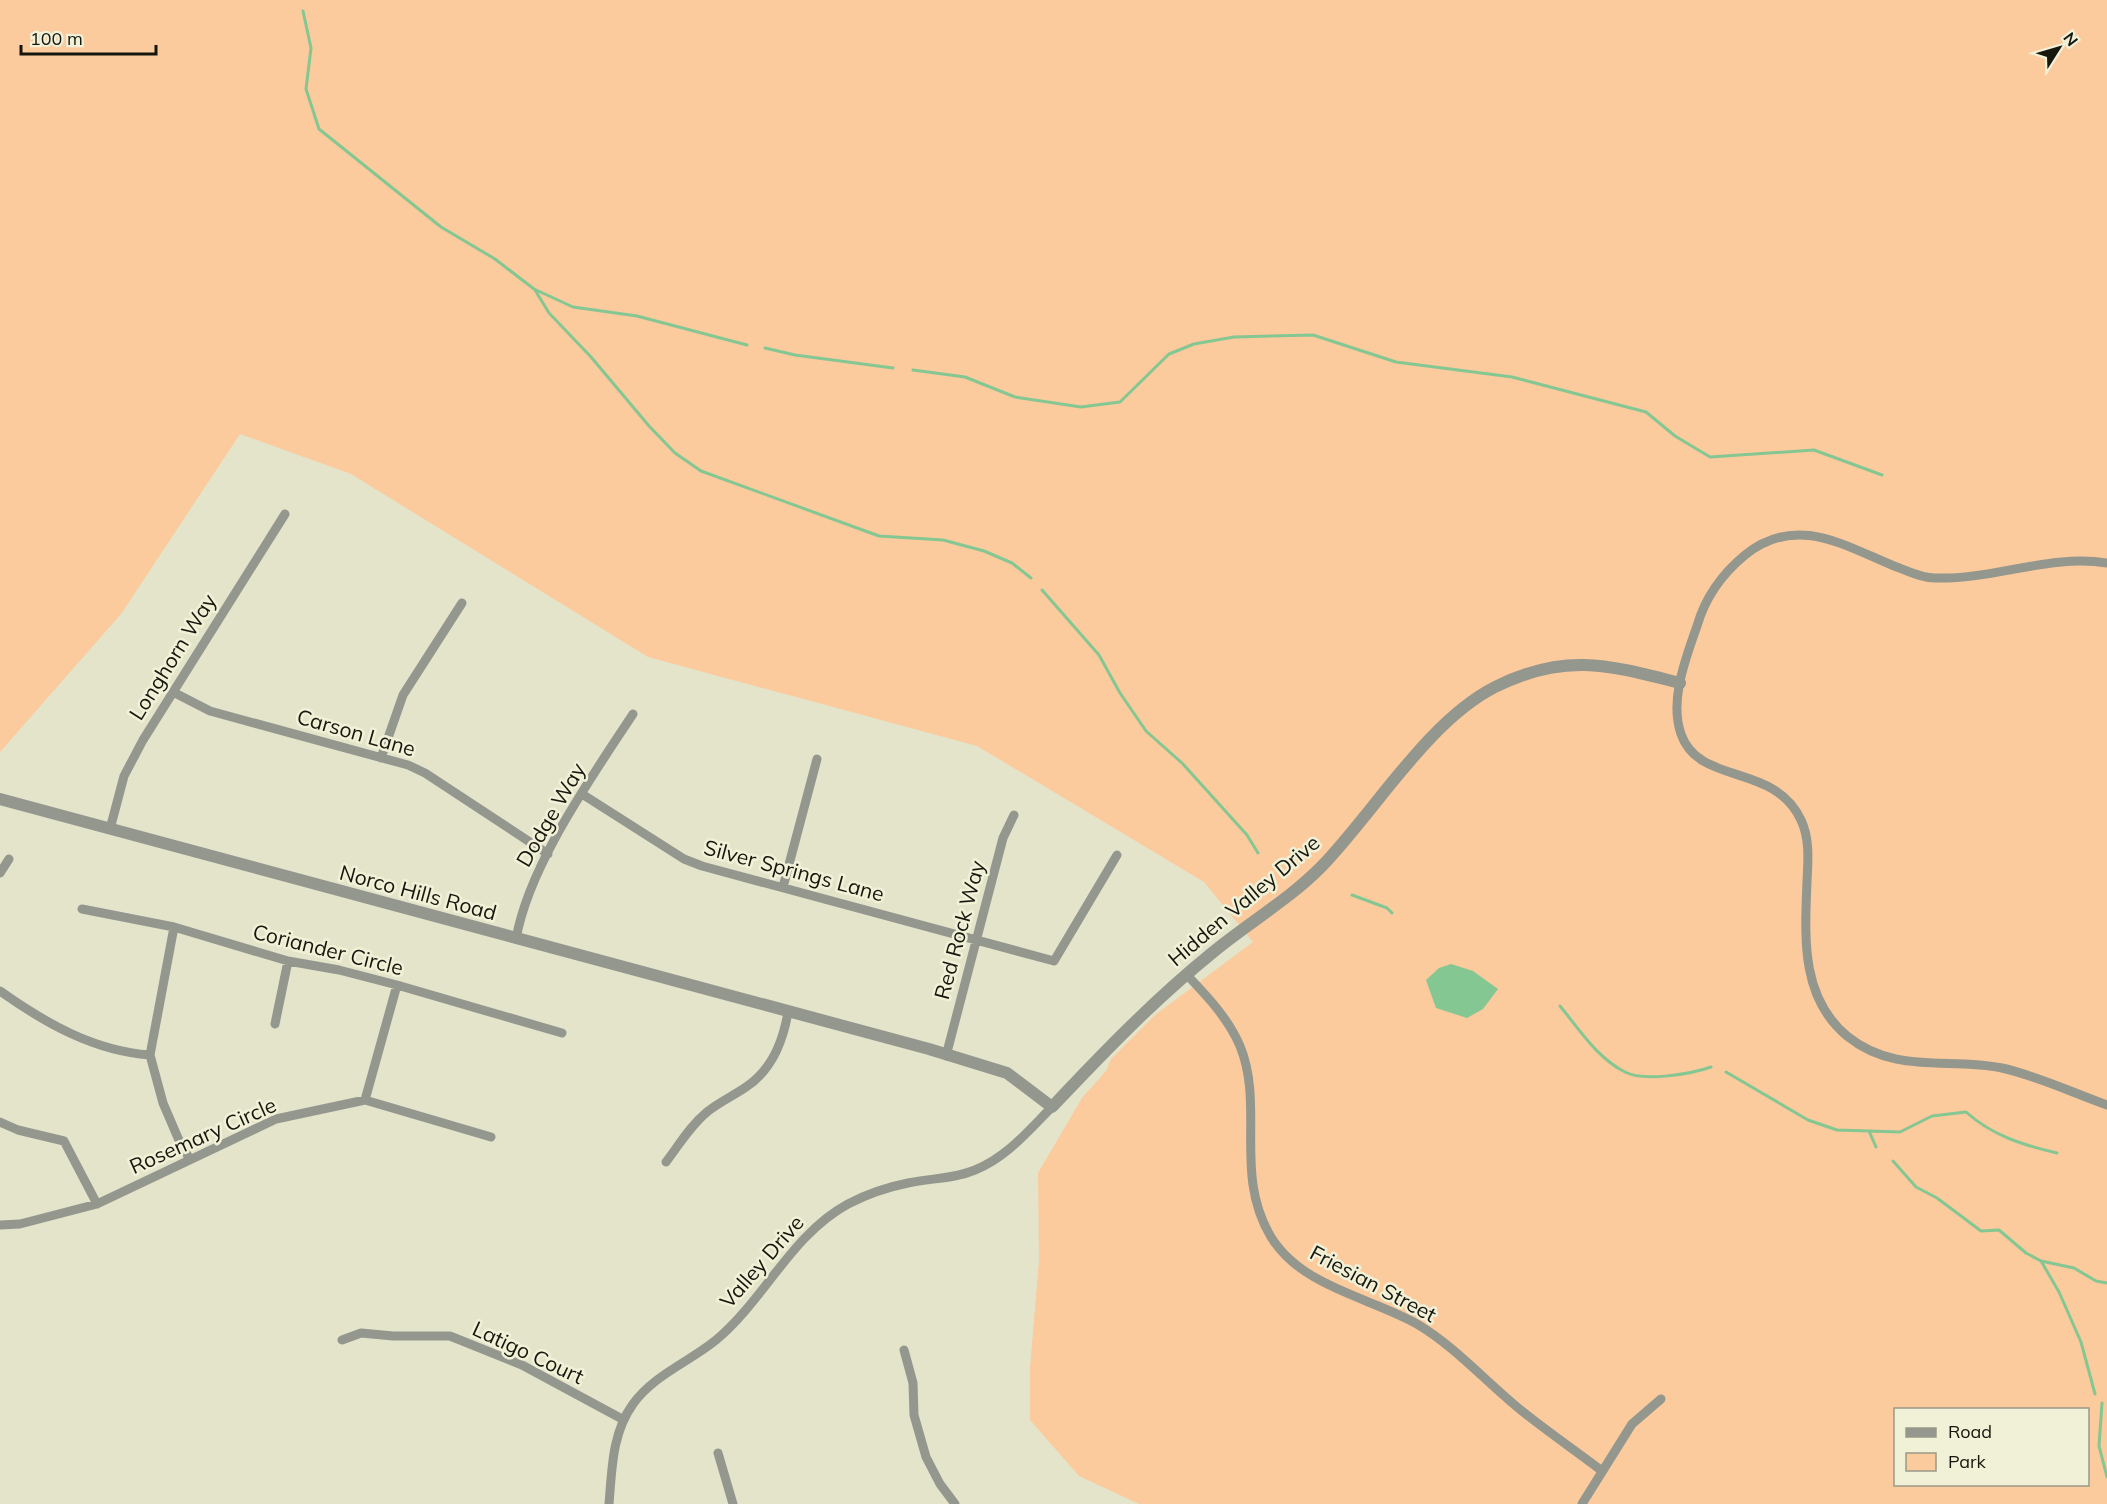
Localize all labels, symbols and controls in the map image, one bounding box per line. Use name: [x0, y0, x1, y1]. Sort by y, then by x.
scale bar: [21, 18, 156, 56]
north arrow: [2029, 18, 2089, 78]
text: 100 m: [30, 27, 83, 50]
text: N: [2059, 28, 2083, 50]
street label: Longhorn Way: [123, 589, 221, 724]
street label: Carson Lane: [294, 703, 419, 761]
street label: Dodge Way: [510, 758, 590, 871]
street label: Hidden Valley Drive: [1162, 829, 1325, 971]
street label: Silver Springs Lane: [701, 833, 887, 907]
street label: Red Rock Way: [928, 858, 990, 1002]
street label: Norco Hills Road: [337, 859, 500, 925]
street label: Coriander Circle: [250, 918, 406, 980]
street label: Rosemary Circle: [125, 1091, 280, 1179]
street label: Valley Drive: [714, 1210, 809, 1313]
street label: Friesian Street: [1306, 1239, 1441, 1327]
street label: Latigo Court: [469, 1315, 588, 1389]
legend: [1894, 1408, 2089, 1486]
text: Road: [1948, 1420, 1992, 1443]
text: Park: [1948, 1450, 1987, 1473]

